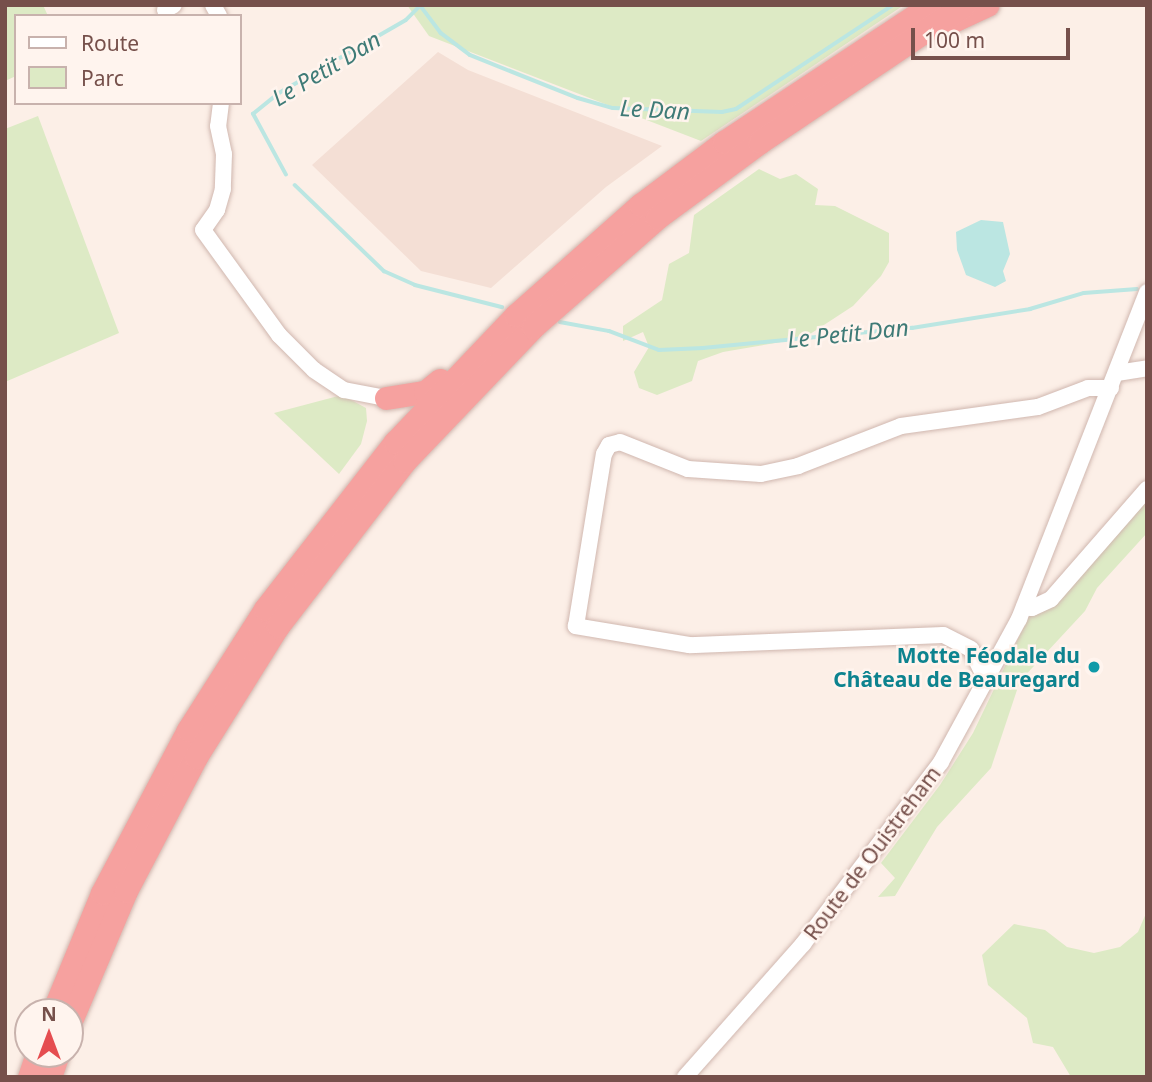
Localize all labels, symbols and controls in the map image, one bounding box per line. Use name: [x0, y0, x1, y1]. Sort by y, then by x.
legend: [14, 14, 242, 105]
scale bar: [914, 14, 1073, 58]
water label: Le Petit Dan: [267, 25, 385, 111]
text: 100 m: [924, 26, 985, 54]
text: Route: [81, 29, 139, 57]
text: Parc: [81, 64, 124, 92]
water label: Le Dan: [619, 93, 691, 125]
water label: Le Petit Dan: [786, 313, 910, 353]
place label: Motte Féodale du Château de Beauregard: [833, 642, 1080, 692]
marker: Motte Féodale du Château de Beauregard: [1086, 659, 1102, 675]
street label: Route de Ouistreham: [799, 761, 945, 945]
north arrow: [14, 998, 84, 1068]
text: N: [41, 1001, 57, 1027]

